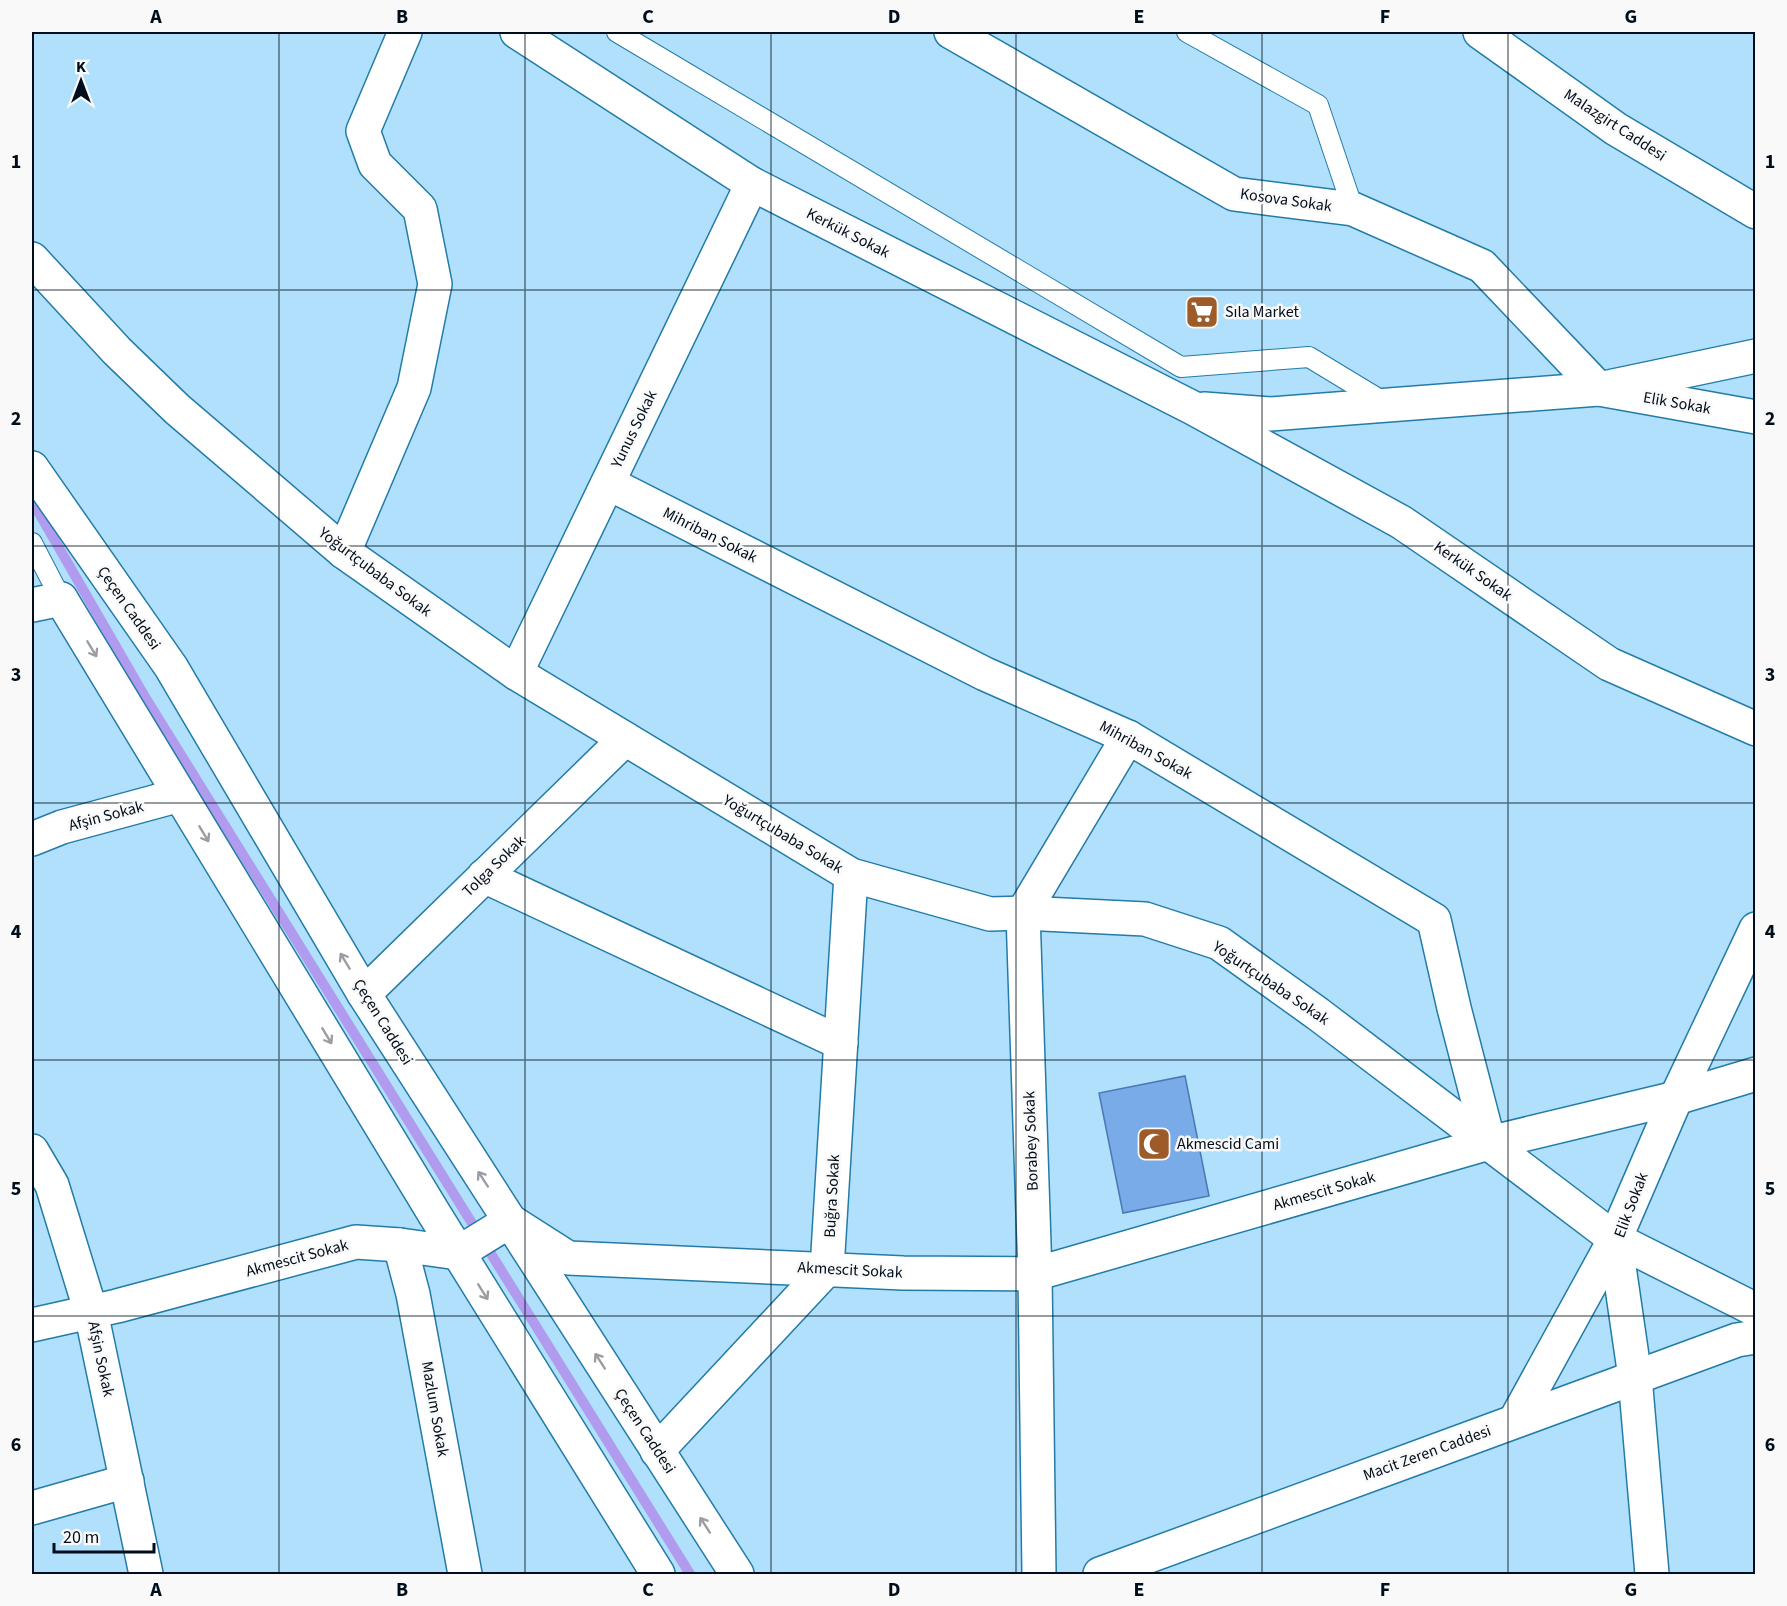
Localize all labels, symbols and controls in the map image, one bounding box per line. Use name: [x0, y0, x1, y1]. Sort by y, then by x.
text: A: [149, 3, 162, 31]
text: B: [396, 3, 408, 31]
text: C: [642, 3, 654, 31]
text: D: [888, 3, 900, 31]
text: E: [1134, 3, 1144, 31]
text: F: [1380, 3, 1390, 31]
text: G: [1625, 3, 1637, 31]
north arrow: [51, 51, 111, 111]
text: K: [76, 56, 86, 78]
street label: Malazgirt Caddesi: [1559, 84, 1671, 166]
text: 1: [11, 148, 21, 176]
text: 1: [1765, 148, 1775, 176]
street label: Kosova Sokak: [1239, 183, 1333, 217]
street label: Kerkük Sokak: [802, 203, 894, 264]
supermarket icon: Sıla Market: [1184, 294, 1220, 330]
place label: Sıla Market: [1225, 301, 1299, 323]
street label: Yunus Sokak: [605, 386, 662, 473]
street label: Elik Sokak: [1641, 386, 1713, 420]
text: 2: [11, 405, 21, 433]
text: 2: [1765, 405, 1775, 433]
street label: Mihriban Sokak: [659, 502, 761, 568]
street label: Yoğurtçubaba Sokak: [313, 521, 436, 622]
street label: Kerkük Sokak: [1429, 536, 1517, 606]
street label: Çeçen Caddesi: [92, 562, 166, 654]
one-way arrow: [86, 640, 98, 657]
text: 3: [11, 661, 21, 689]
text: 3: [1765, 661, 1775, 689]
street label: Mihriban Sokak: [1095, 715, 1197, 785]
street label: Yoğurtçubaba Sokak: [718, 789, 847, 879]
street label: Afşin Sokak: [66, 795, 146, 837]
one-way arrow: [197, 825, 210, 842]
street label: Tolga Sokak: [457, 830, 531, 902]
text: 4: [11, 918, 22, 946]
text: 4: [1765, 918, 1776, 946]
street label: Yoğurtçubaba Sokak: [1207, 935, 1334, 1030]
one-way arrow: [339, 953, 351, 970]
street label: Çeçen Caddesi: [348, 975, 418, 1069]
one-way arrow: [321, 1027, 333, 1044]
street label: Borabey Sokak: [1018, 1091, 1044, 1191]
mosque icon: Akmescid Cami: [1136, 1126, 1172, 1162]
place label: Akmescid Cami: [1177, 1133, 1279, 1155]
street label: Buğra Sokak: [819, 1154, 845, 1238]
street label: Akmescit Sokak: [1270, 1166, 1378, 1216]
street label: Elik Sokak: [1608, 1169, 1654, 1241]
one-way arrow: [477, 1171, 490, 1188]
text: 5: [11, 1175, 21, 1203]
text: 5: [1765, 1175, 1775, 1203]
street label: Akmescit Sokak: [243, 1234, 351, 1282]
street label: Akmescit Sokak: [797, 1256, 903, 1284]
one-way arrow: [477, 1283, 489, 1300]
street label: Afşin Sokak: [82, 1319, 120, 1399]
one-way arrow: [594, 1353, 606, 1370]
street label: Mazlum Sokak: [416, 1359, 454, 1459]
street label: Çeçen Caddesi: [609, 1384, 681, 1478]
street label: Macit Zeren Caddesi: [1360, 1420, 1494, 1486]
text: 6: [11, 1431, 21, 1459]
text: 6: [1765, 1431, 1775, 1459]
scale bar: [54, 1516, 154, 1554]
one-way arrow: [699, 1517, 711, 1534]
text: 20 m: [63, 1525, 99, 1550]
text: A: [149, 1576, 162, 1604]
text: B: [396, 1576, 408, 1604]
text: C: [642, 1576, 654, 1604]
text: D: [888, 1576, 900, 1604]
text: E: [1134, 1576, 1144, 1604]
text: F: [1380, 1576, 1390, 1604]
text: G: [1625, 1576, 1637, 1604]

